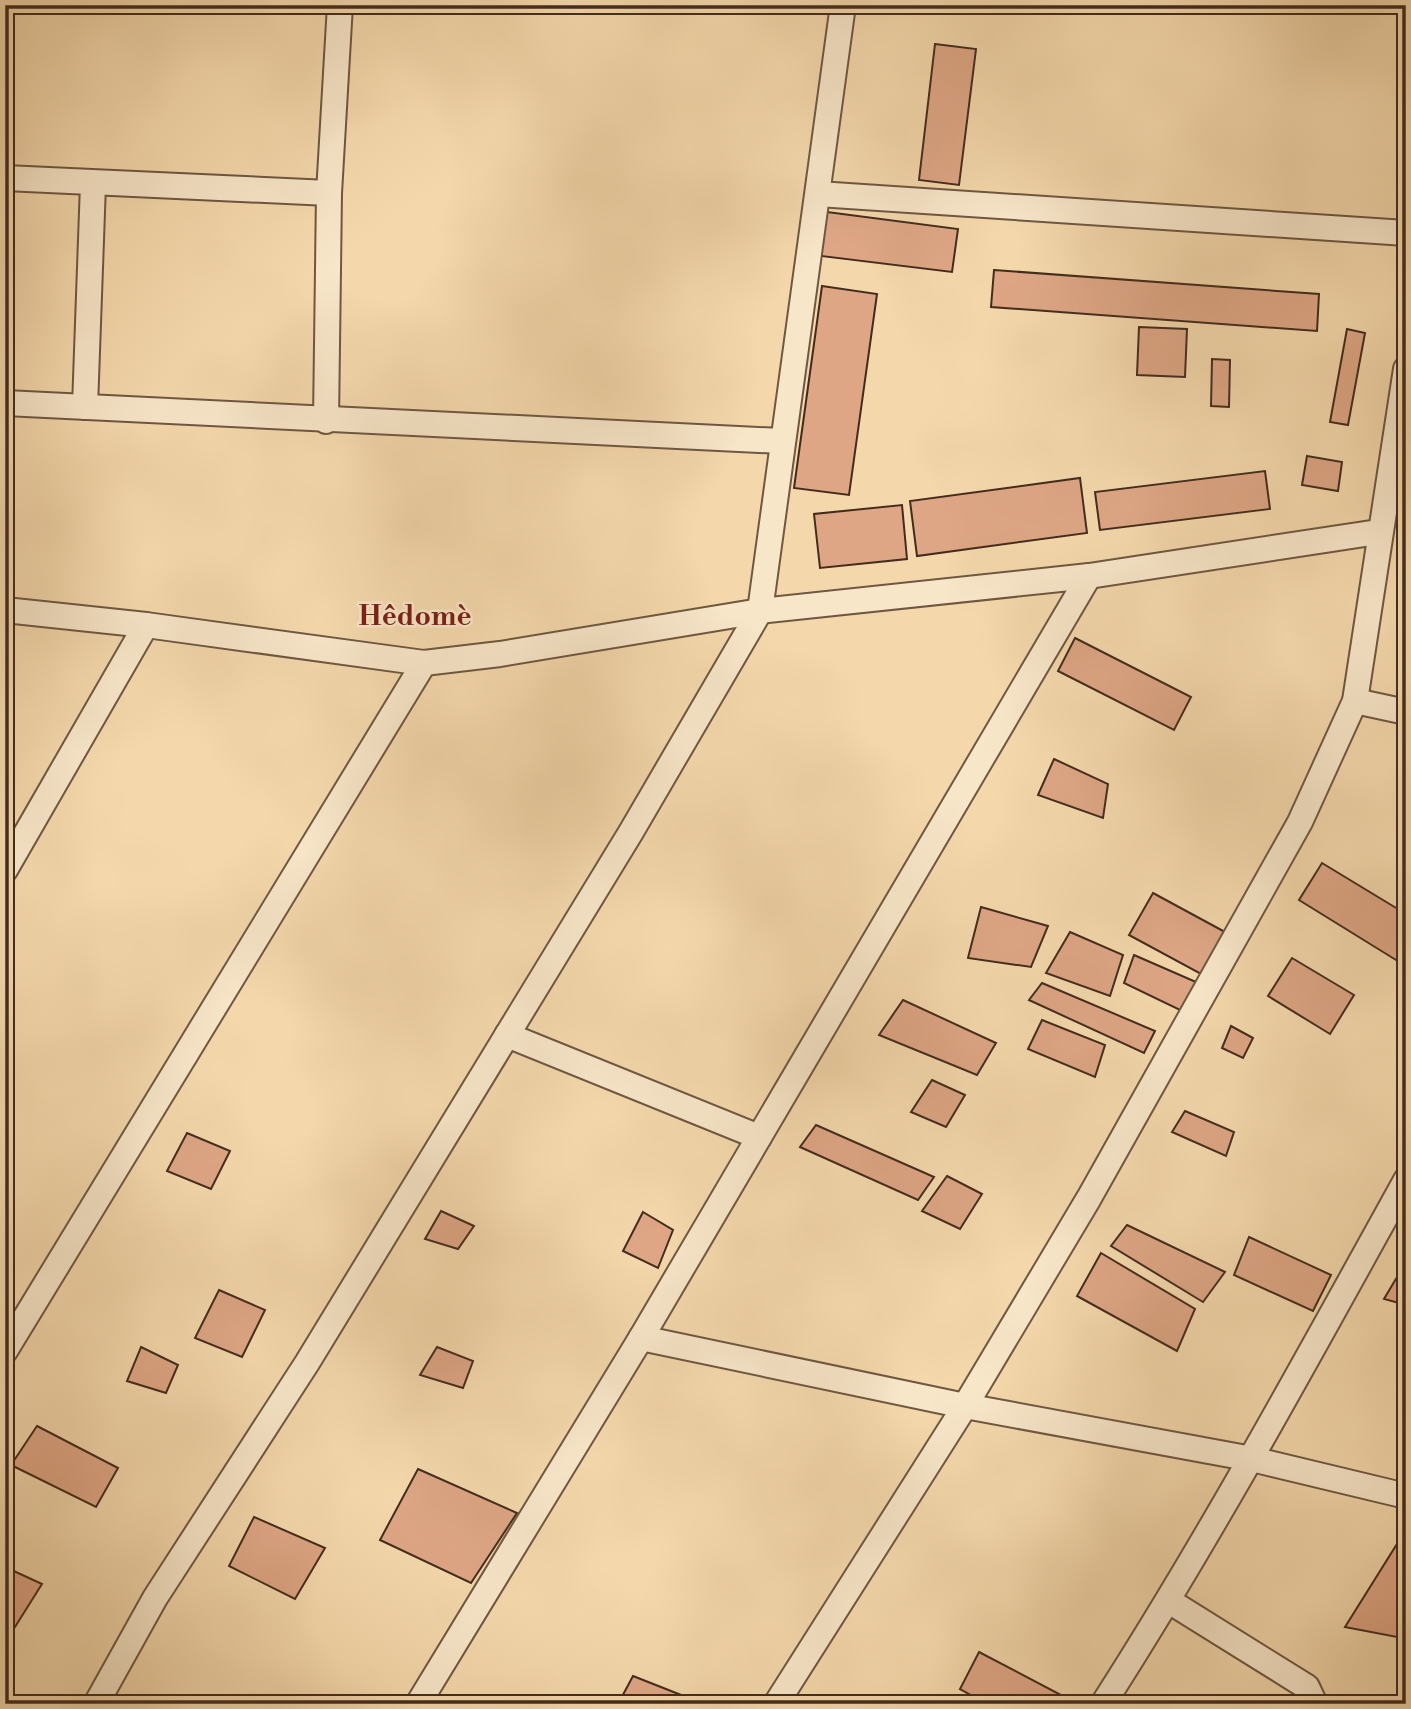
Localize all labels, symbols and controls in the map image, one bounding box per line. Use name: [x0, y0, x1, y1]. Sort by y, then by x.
district label: Hêdomè: [359, 599, 471, 634]

